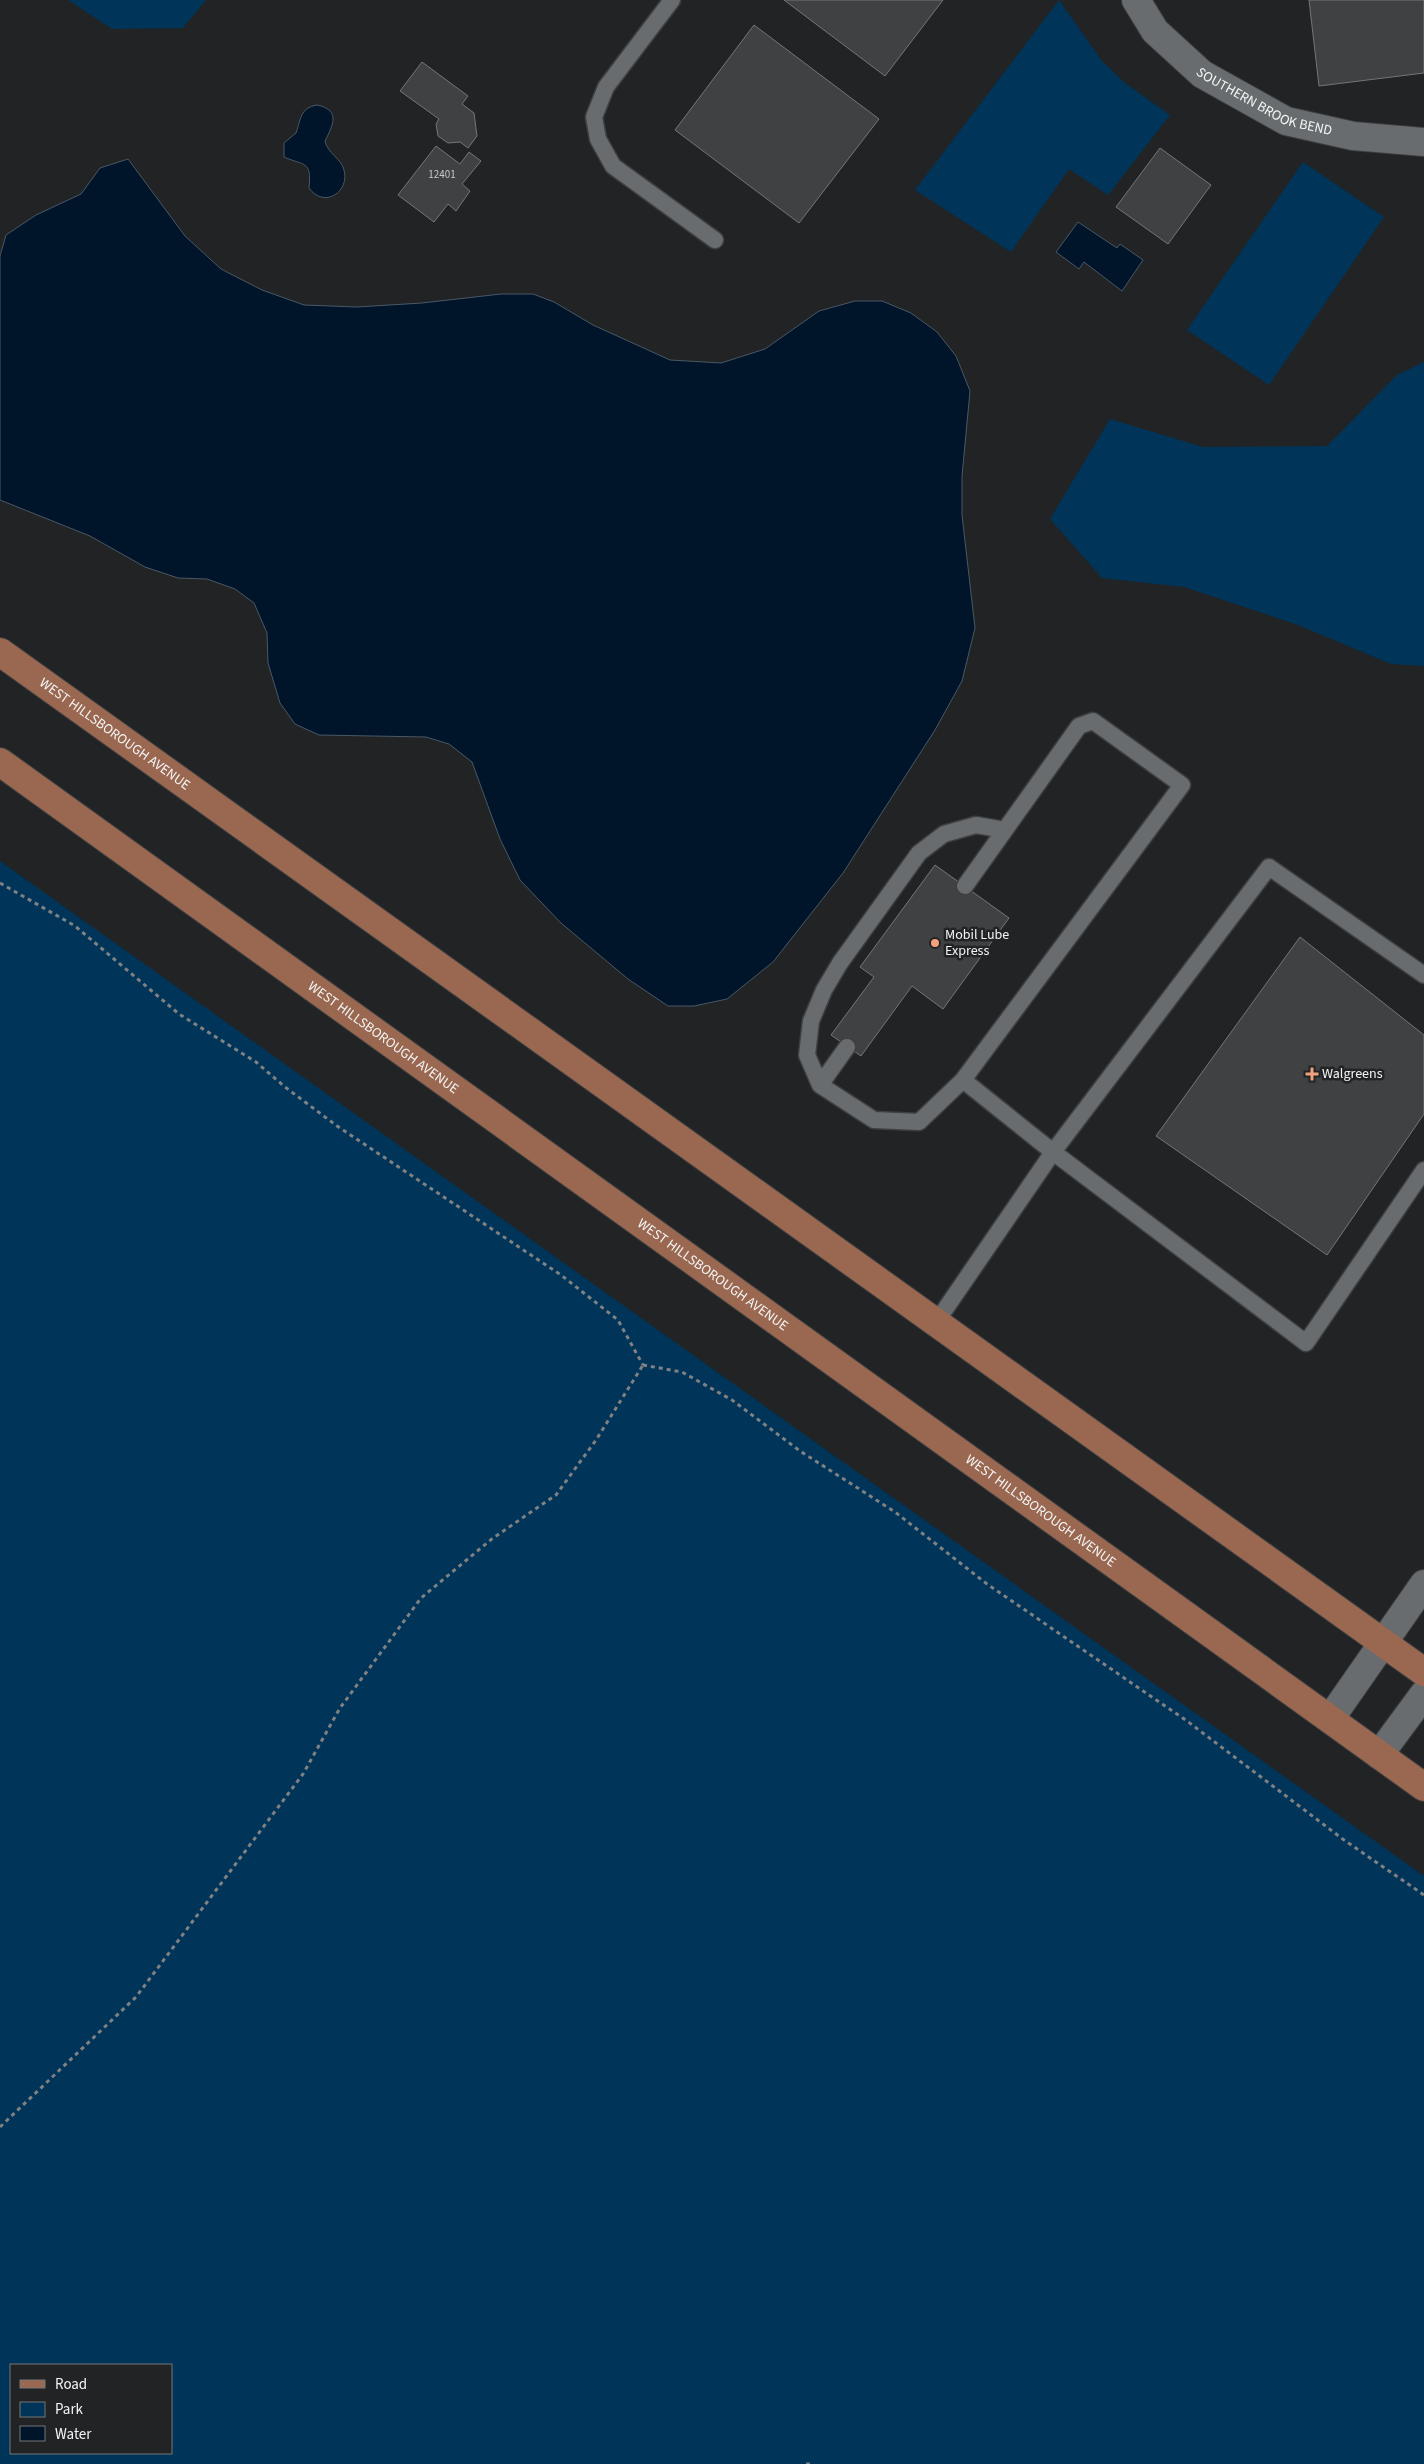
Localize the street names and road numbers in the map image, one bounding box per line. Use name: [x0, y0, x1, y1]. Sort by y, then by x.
street label: SOUTHERN BROOK BEND: [1191, 63, 1334, 141]
street label: WEST HILLSBOROUGH AVENUE: [35, 673, 194, 795]
street label: WEST HILLSBOROUGH AVENUE: [304, 977, 463, 1099]
street label: WEST HILLSBOROUGH AVENUE: [633, 1214, 792, 1336]
street label: WEST HILLSBOROUGH AVENUE: [961, 1450, 1120, 1572]

